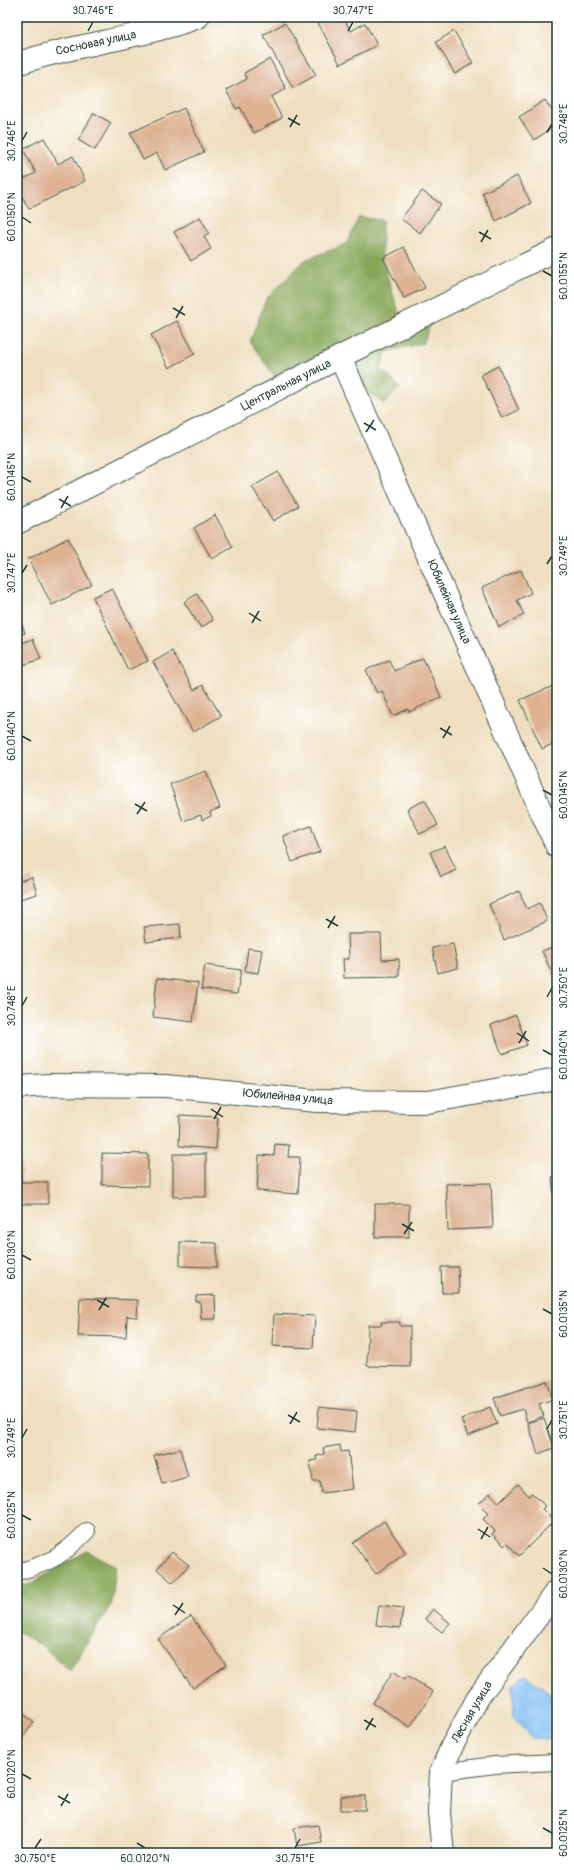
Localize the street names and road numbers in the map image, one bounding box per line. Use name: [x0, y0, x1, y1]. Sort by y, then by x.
street label: Сосновая улица: [54, 27, 138, 59]
street label: Центральная улица: [238, 356, 334, 414]
street label: Юбилейная улица: [424, 558, 474, 647]
street label: Юбилейная улица: [242, 1086, 334, 1108]
street label: Лесная улица: [448, 1678, 496, 1746]

